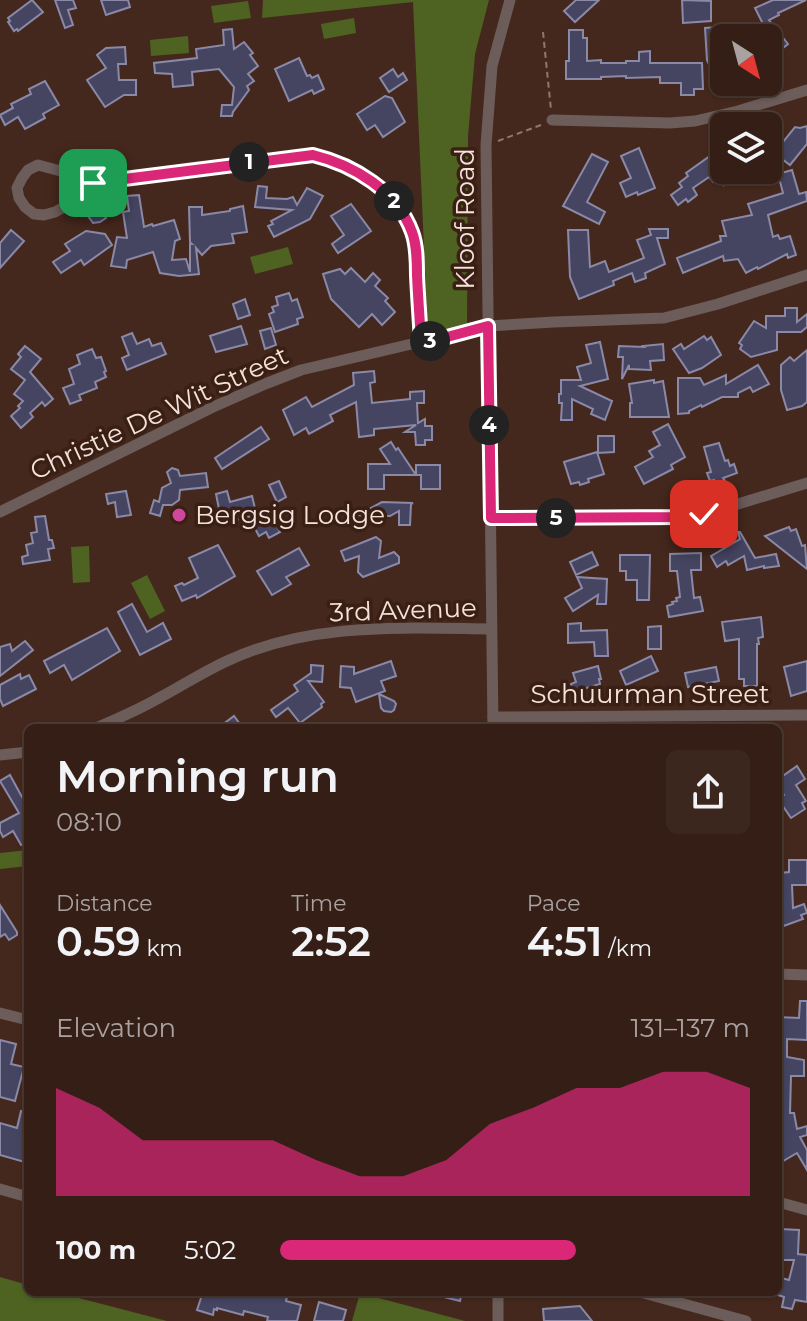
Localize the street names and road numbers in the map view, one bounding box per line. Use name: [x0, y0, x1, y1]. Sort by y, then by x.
street label: Kloof Road: [449, 148, 481, 290]
street label: Christie De Wit Street: [25, 339, 293, 487]
street label: 3rd Avenue: [329, 591, 477, 629]
street label: Schuurman Street: [530, 678, 770, 710]

